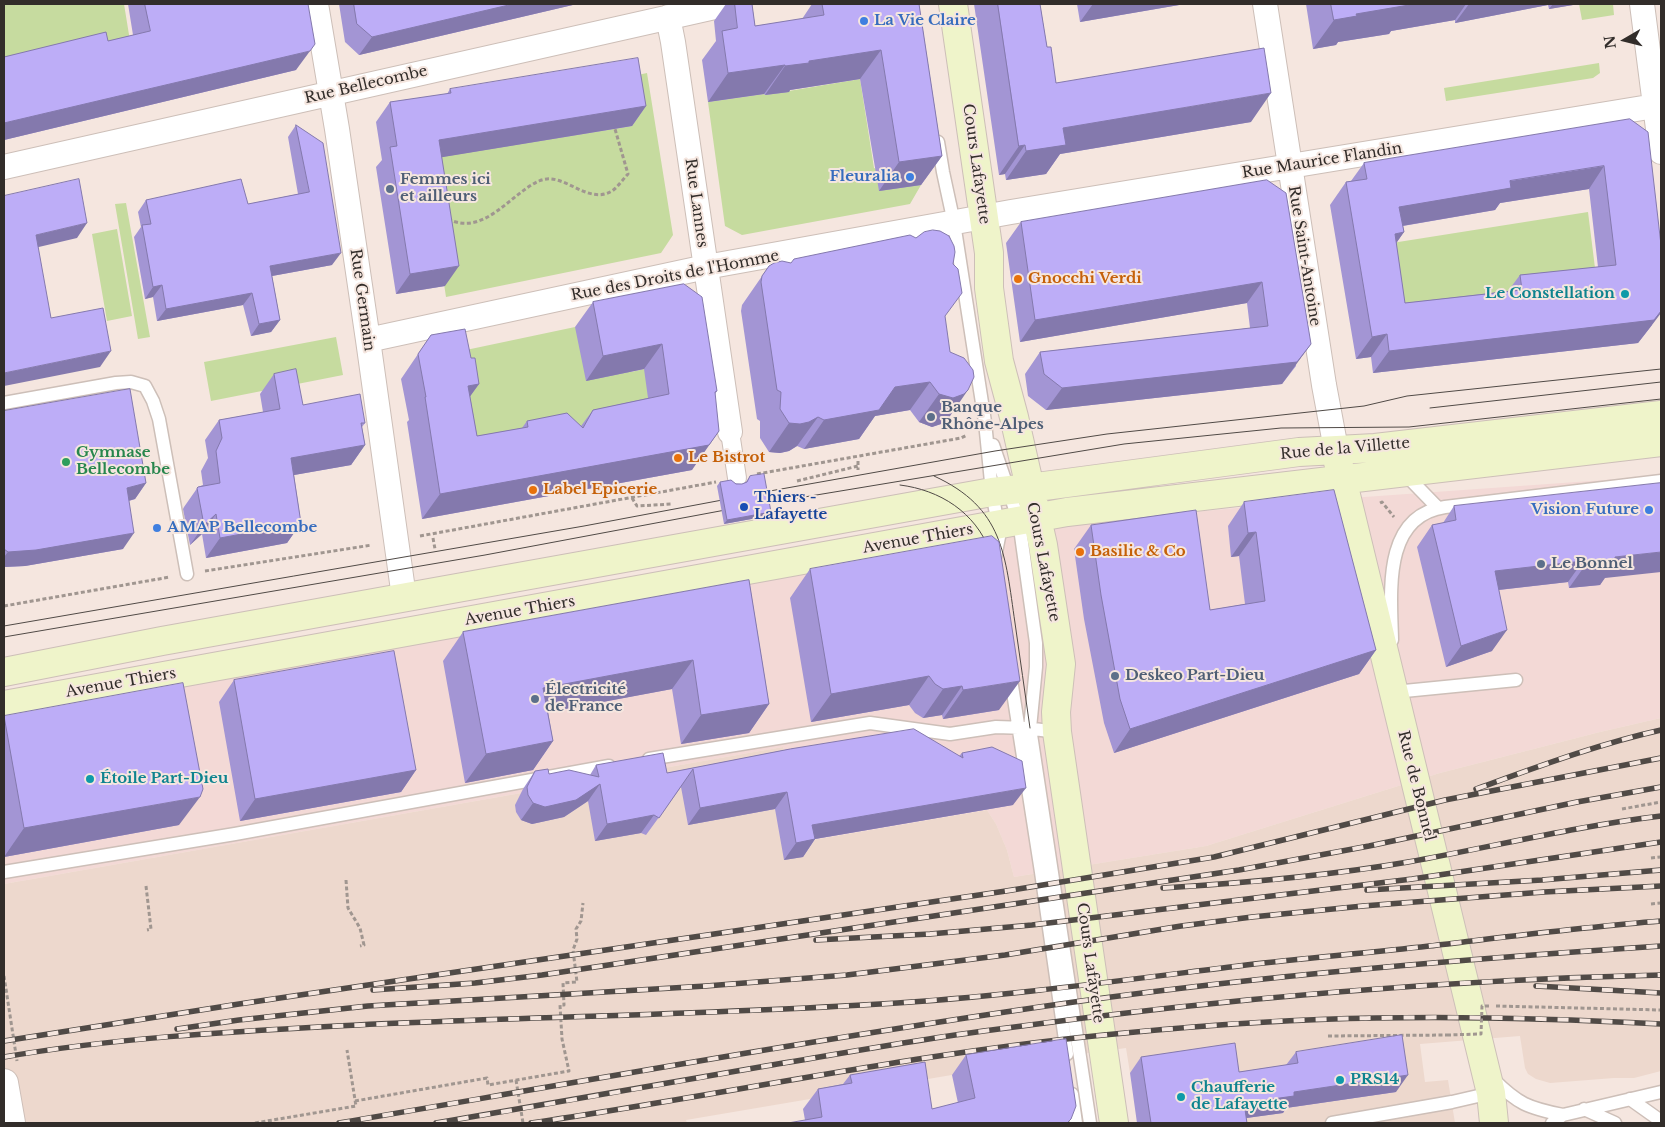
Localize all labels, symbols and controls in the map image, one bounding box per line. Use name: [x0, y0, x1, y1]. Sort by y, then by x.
place label: La Vie Claire: [874, 12, 976, 30]
marker: La Vie Claire: [858, 15, 870, 27]
north arrow: [1600, 15, 1650, 65]
text: N: [1600, 34, 1620, 50]
street label: Rue Bellecombe: [303, 62, 429, 108]
street label: Cours Lafayette: [959, 103, 993, 225]
street label: Rue Maurice Flandin: [1241, 139, 1403, 183]
street label: Rue Lannes: [681, 157, 711, 249]
place label: Fleuralia: [830, 168, 900, 186]
place label: Femmes ici et ailleurs: [400, 171, 491, 206]
marker: Fleuralia: [904, 171, 916, 183]
marker: Femmes ici et ailleurs: [384, 183, 396, 195]
street label: Rue Saint-Antoine: [1284, 184, 1324, 328]
street label: Rue des Droits de l'Homme: [569, 247, 781, 305]
street label: Rue Germain: [346, 248, 378, 352]
place label: Gnocchi Verdi: [1028, 270, 1142, 288]
marker: Gnocchi Verdi: [1012, 273, 1024, 285]
place label: Le Constellation: [1485, 285, 1615, 303]
marker: Le Constellation: [1619, 288, 1631, 300]
place label: Banque Rhône-Alpes: [941, 399, 1044, 434]
marker: Banque Rhône-Alpes: [925, 411, 937, 423]
street label: Rue de la Villette: [1279, 434, 1411, 464]
place label: Gymnase Bellecombe: [76, 444, 170, 479]
place label: Le Bistrot: [688, 449, 765, 467]
marker: Le Bistrot: [672, 452, 684, 464]
marker: Gymnase Bellecombe: [60, 456, 72, 468]
place label: Label Epicerie: [543, 481, 657, 499]
marker: Label Epicerie: [527, 484, 539, 496]
place label: Thiers - Lafayette: [754, 489, 827, 524]
marker: Thiers - Lafayette: [738, 501, 750, 513]
street label: Cours Lafayette: [1023, 501, 1063, 623]
place label: Vision Future: [1531, 501, 1639, 519]
marker: Vision Future: [1643, 504, 1655, 516]
place label: AMAP Bellecombe: [167, 519, 317, 537]
street label: Avenue Thiers: [862, 520, 974, 558]
marker: AMAP Bellecombe: [151, 522, 163, 534]
place label: Basilic & Co: [1090, 543, 1186, 561]
marker: Basilic & Co: [1074, 546, 1086, 558]
place label: Le Bonnel: [1551, 555, 1633, 573]
marker: Le Bonnel: [1535, 558, 1547, 570]
street label: Avenue Thiers: [464, 592, 576, 630]
street label: Avenue Thiers: [65, 664, 177, 702]
place label: Deskeo Part-Dieu: [1125, 667, 1264, 685]
marker: Deskeo Part-Dieu: [1109, 670, 1121, 682]
place label: Électricité de France: [545, 681, 626, 716]
marker: Électricité de France: [529, 693, 541, 705]
street label: Rue de Bonnel: [1394, 729, 1438, 843]
place label: Étoile Part-Dieu: [100, 770, 228, 788]
marker: Étoile Part-Dieu: [84, 773, 96, 785]
street label: Cours Lafayette: [1073, 902, 1107, 1024]
place label: PRS14: [1350, 1071, 1399, 1089]
marker: PRS14: [1334, 1074, 1346, 1086]
place label: Chaufferie de Lafayette: [1191, 1079, 1287, 1114]
marker: Chaufferie de Lafayette: [1175, 1091, 1187, 1103]

